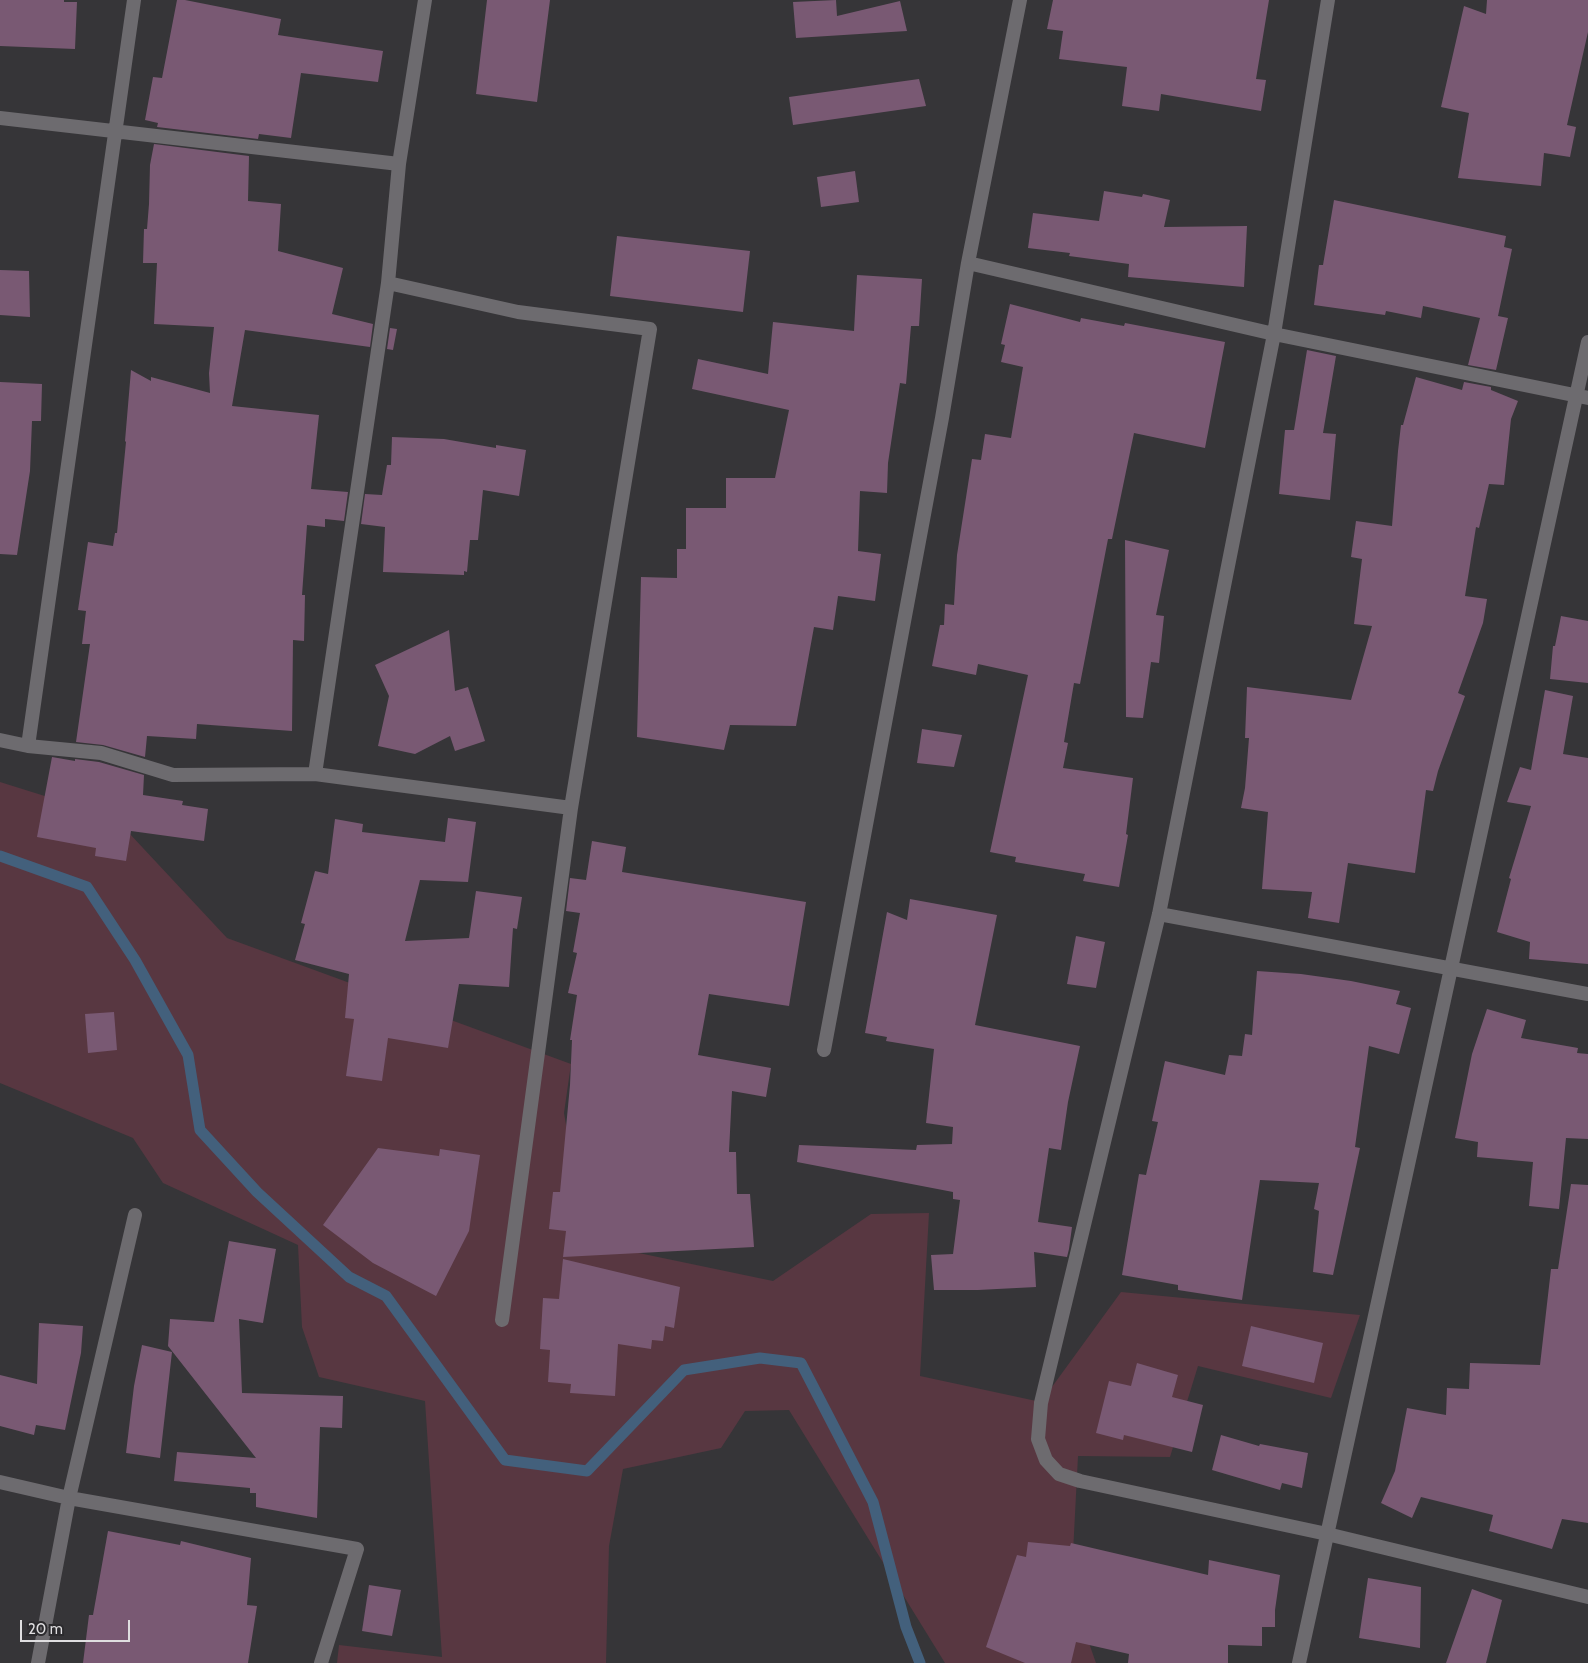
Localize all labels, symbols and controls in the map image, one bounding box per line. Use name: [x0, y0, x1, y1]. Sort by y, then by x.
scale bar: [22, 1610, 132, 1642]
text: 20 m: [28, 1620, 63, 1638]

